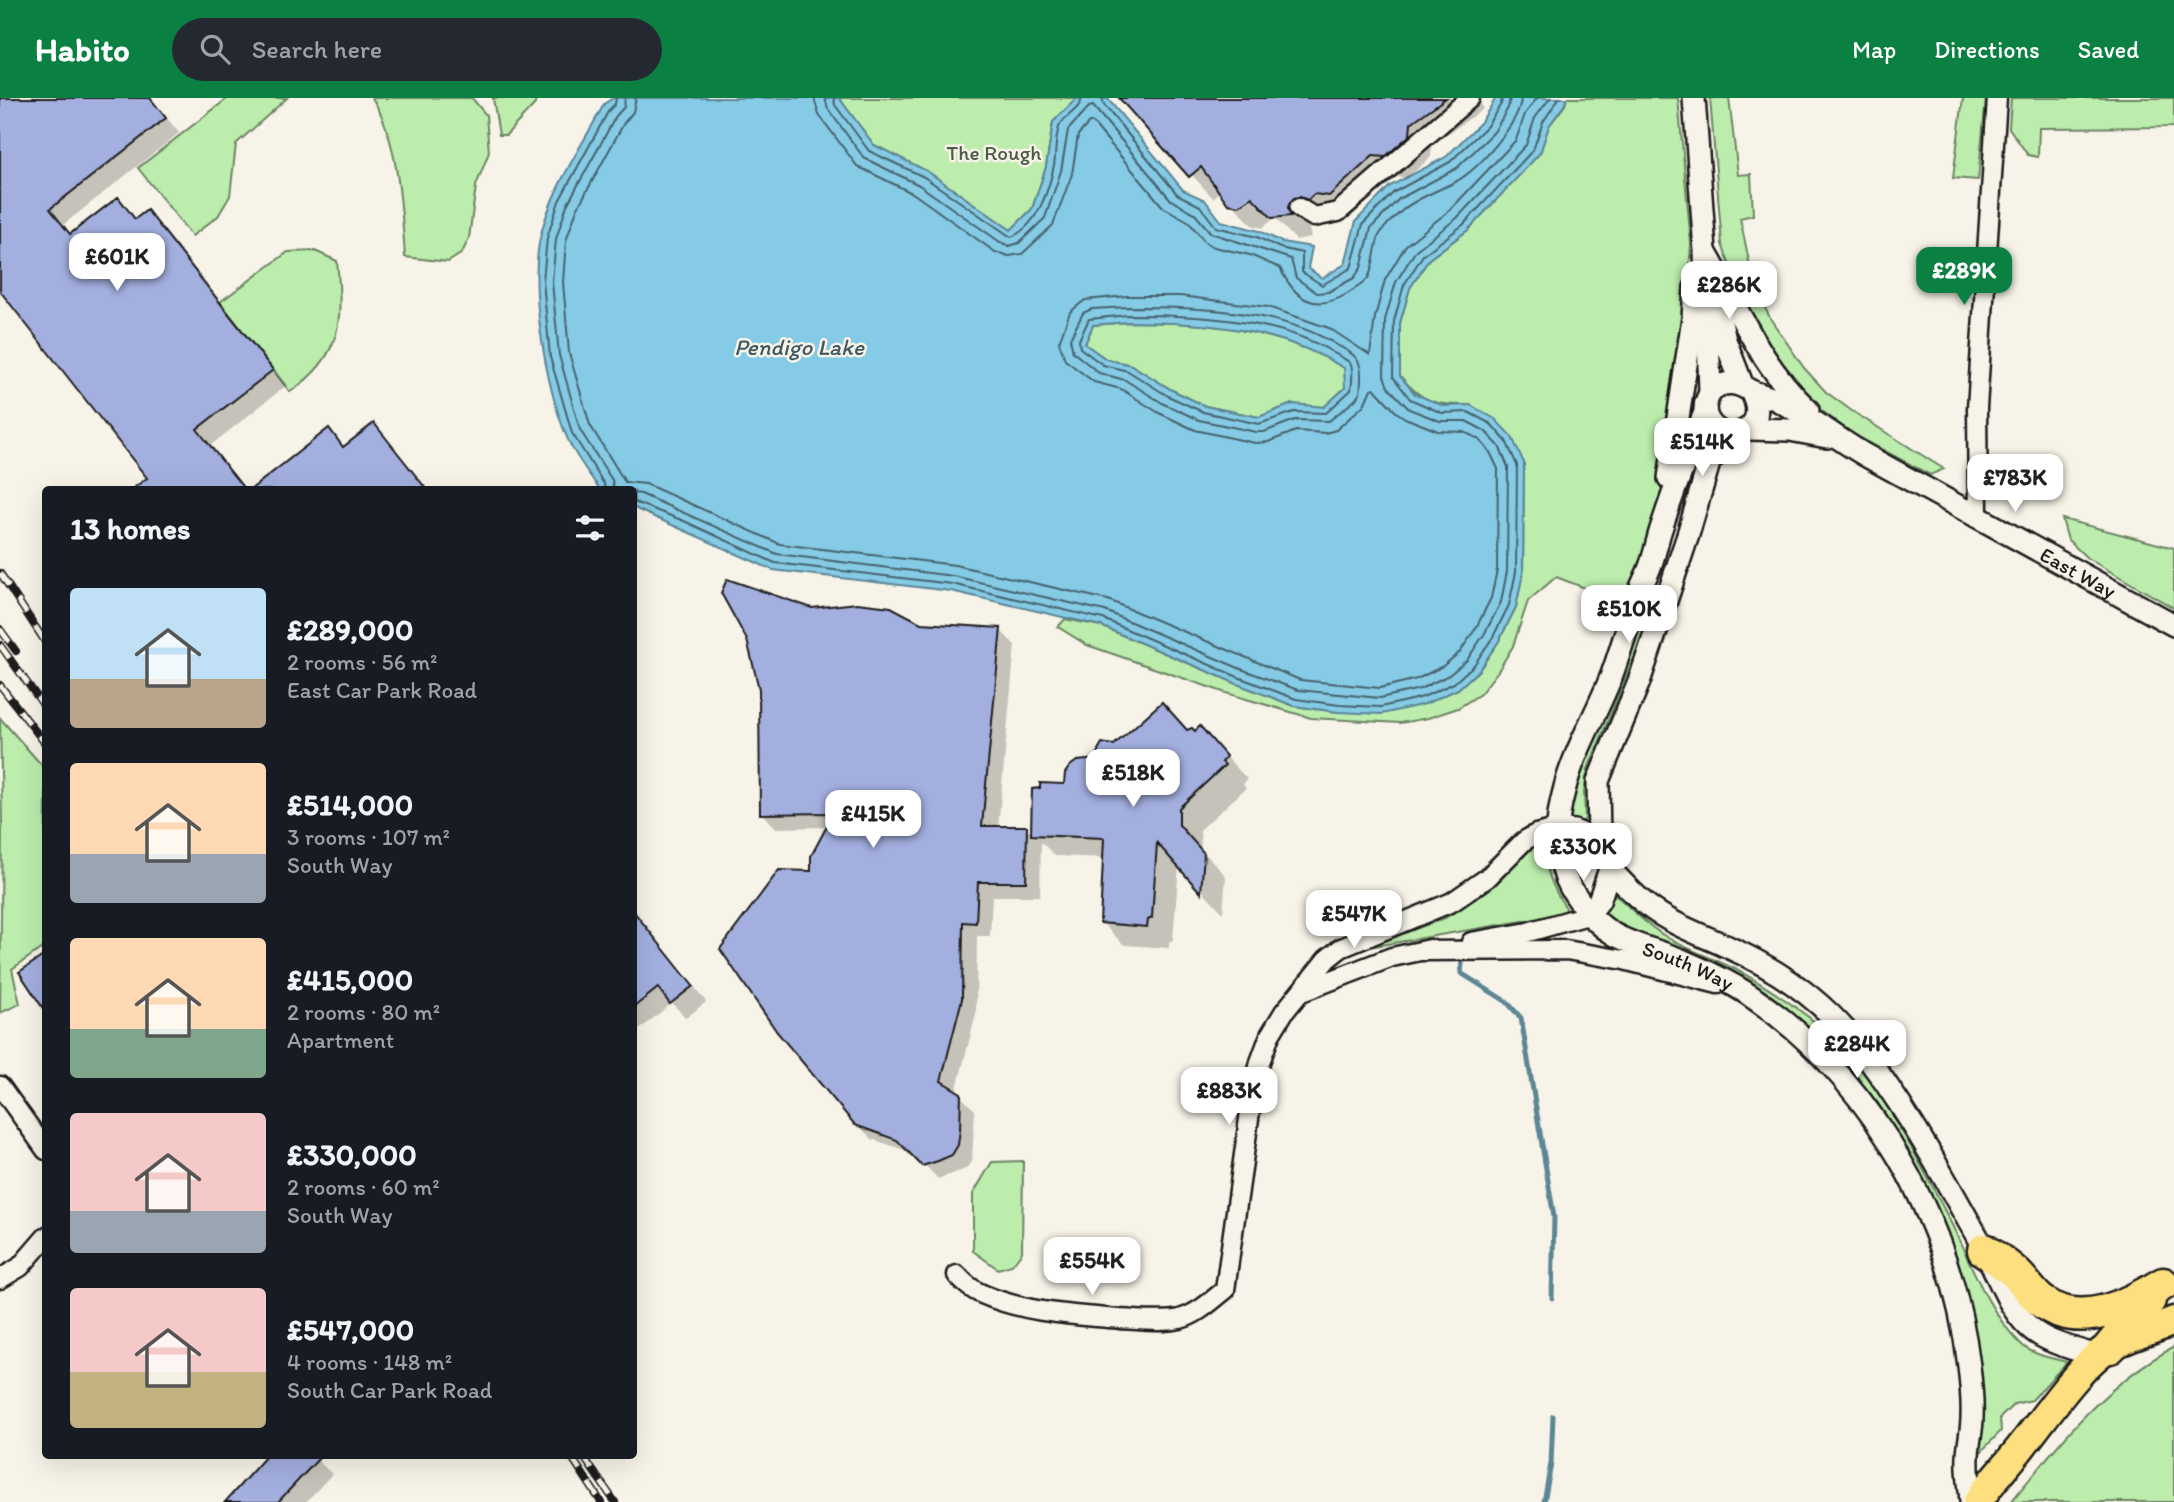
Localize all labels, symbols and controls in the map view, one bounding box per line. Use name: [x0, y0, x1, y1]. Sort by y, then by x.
search box: [172, 18, 662, 81]
text: Habito: [35, 30, 130, 69]
icon: search: [196, 30, 234, 68]
text: Search here: [252, 33, 382, 65]
text: Map: [1852, 35, 1896, 64]
text: Directions: [1934, 35, 2040, 64]
text: Saved: [2078, 35, 2139, 64]
park label: The Rough: [946, 140, 1042, 165]
pin: £601K: [68, 234, 166, 293]
text: £601K: [85, 242, 149, 270]
pin: £289K: [1915, 248, 2013, 307]
text: £289K: [1932, 256, 1996, 284]
pin: £286K: [1680, 262, 1778, 321]
text: £286K: [1697, 270, 1761, 298]
water label: Pendigo Lake: [734, 333, 865, 361]
pin: £514K: [1653, 418, 1751, 478]
text: £514K: [1670, 427, 1734, 455]
pin: £783K: [1966, 454, 2064, 514]
text: £783K: [1983, 463, 2047, 491]
icon: filters: [571, 509, 609, 547]
text: 13 homes: [70, 510, 190, 547]
street label: East Way: [2036, 541, 2121, 603]
pin: £510K: [1580, 586, 1678, 645]
text: £510K: [1597, 594, 1661, 622]
text: £289,000: [287, 611, 414, 648]
icon: home: [126, 616, 210, 700]
text: 2 rooms · 56 m²: [287, 648, 438, 676]
text: East Car Park Road: [287, 676, 477, 704]
pin: £518K: [1084, 750, 1182, 809]
text: £518K: [1102, 758, 1164, 786]
text: £514,000: [287, 786, 413, 823]
pin: £415K: [824, 790, 922, 850]
icon: home: [126, 791, 210, 875]
text: £415K: [841, 799, 905, 827]
text: 3 rooms · 107 m²: [287, 823, 450, 851]
pin: £330K: [1534, 824, 1632, 883]
text: £330K: [1550, 832, 1616, 860]
text: South Way: [287, 851, 392, 879]
pin: £547K: [1305, 890, 1403, 950]
text: £547K: [1322, 899, 1386, 927]
street label: South Way: [1640, 935, 1738, 995]
text: £415,000: [287, 961, 413, 998]
icon: home: [126, 966, 210, 1050]
text: 2 rooms · 80 m²: [287, 998, 440, 1026]
pin: £284K: [1808, 1020, 1906, 1080]
text: Apartment: [287, 1026, 394, 1054]
text: £284K: [1824, 1029, 1890, 1057]
pin: £883K: [1180, 1068, 1278, 1127]
text: £883K: [1197, 1076, 1261, 1104]
text: £330,000: [287, 1136, 417, 1173]
icon: home: [126, 1141, 210, 1225]
text: 2 rooms · 60 m²: [287, 1173, 440, 1201]
text: South Way: [287, 1201, 392, 1229]
pin: £554K: [1043, 1238, 1141, 1297]
text: £554K: [1060, 1246, 1124, 1274]
text: £547,000: [287, 1311, 414, 1348]
icon: home: [126, 1316, 210, 1400]
text: 4 rooms · 148 m²: [287, 1348, 452, 1376]
text: South Car Park Road: [287, 1376, 492, 1404]

